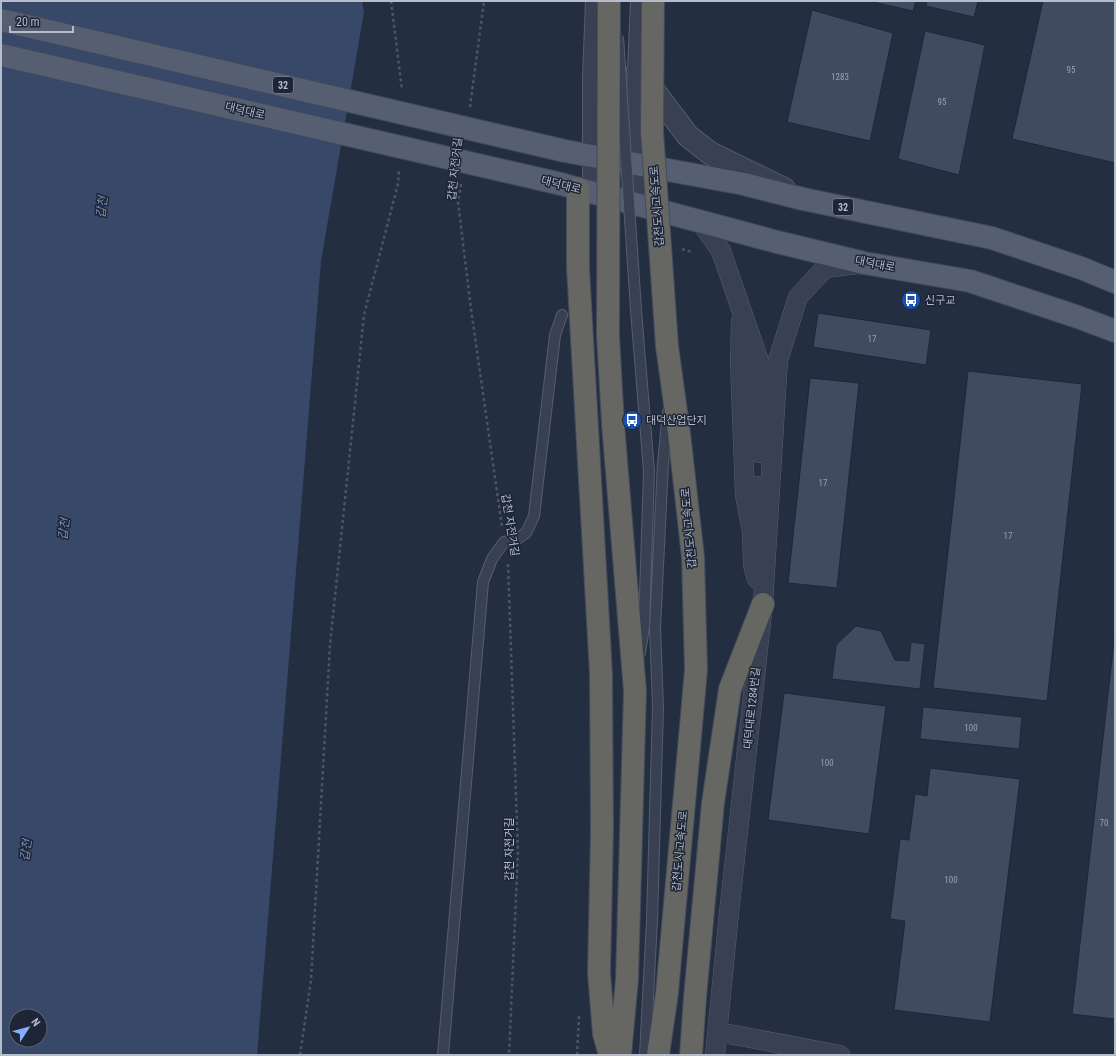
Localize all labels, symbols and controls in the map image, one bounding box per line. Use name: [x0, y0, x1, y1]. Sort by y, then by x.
scale bar: [10, 8, 73, 34]
text: 20 m: [16, 15, 40, 29]
house number: 95: [1067, 65, 1076, 75]
house number: 1283: [831, 72, 849, 82]
road number: 32: [273, 77, 293, 93]
house number: 95: [938, 97, 947, 107]
street label: 대덕대로: [224, 100, 266, 122]
street label: 갑천 자전거길: [445, 137, 465, 201]
street label: 갑천도시고속도로: [648, 165, 666, 247]
street label: 대덕대로: [540, 174, 582, 196]
water label: 갑천: [94, 193, 111, 219]
road number: 32: [833, 199, 853, 215]
street label: 대덕대로: [854, 254, 896, 274]
bus stop icon: 신구교: [900, 289, 922, 311]
place label: 신구교: [925, 294, 955, 307]
house number: 17: [868, 334, 877, 344]
bus stop icon: 대덕산업단지: [621, 409, 643, 431]
place label: 대덕산업단지: [646, 414, 707, 427]
house number: 17: [819, 478, 828, 488]
street label: 갑천도시고속도로: [679, 487, 699, 569]
street label: 갑천 자전거길: [499, 493, 521, 557]
water label: 갑천: [56, 515, 73, 541]
house number: 17: [1004, 531, 1013, 541]
street label: 대덕대로1284번길: [741, 666, 763, 750]
house number: 100: [964, 723, 978, 733]
house number: 100: [820, 758, 834, 768]
street label: 갑천도시고속도로: [670, 810, 690, 892]
street label: 갑천 자전거길: [503, 817, 516, 881]
house number: 70: [1100, 818, 1108, 828]
water label: 갑천: [18, 836, 35, 862]
house number: 100: [944, 875, 958, 885]
north arrow: [8, 1008, 48, 1048]
text: N: [28, 1016, 43, 1029]

